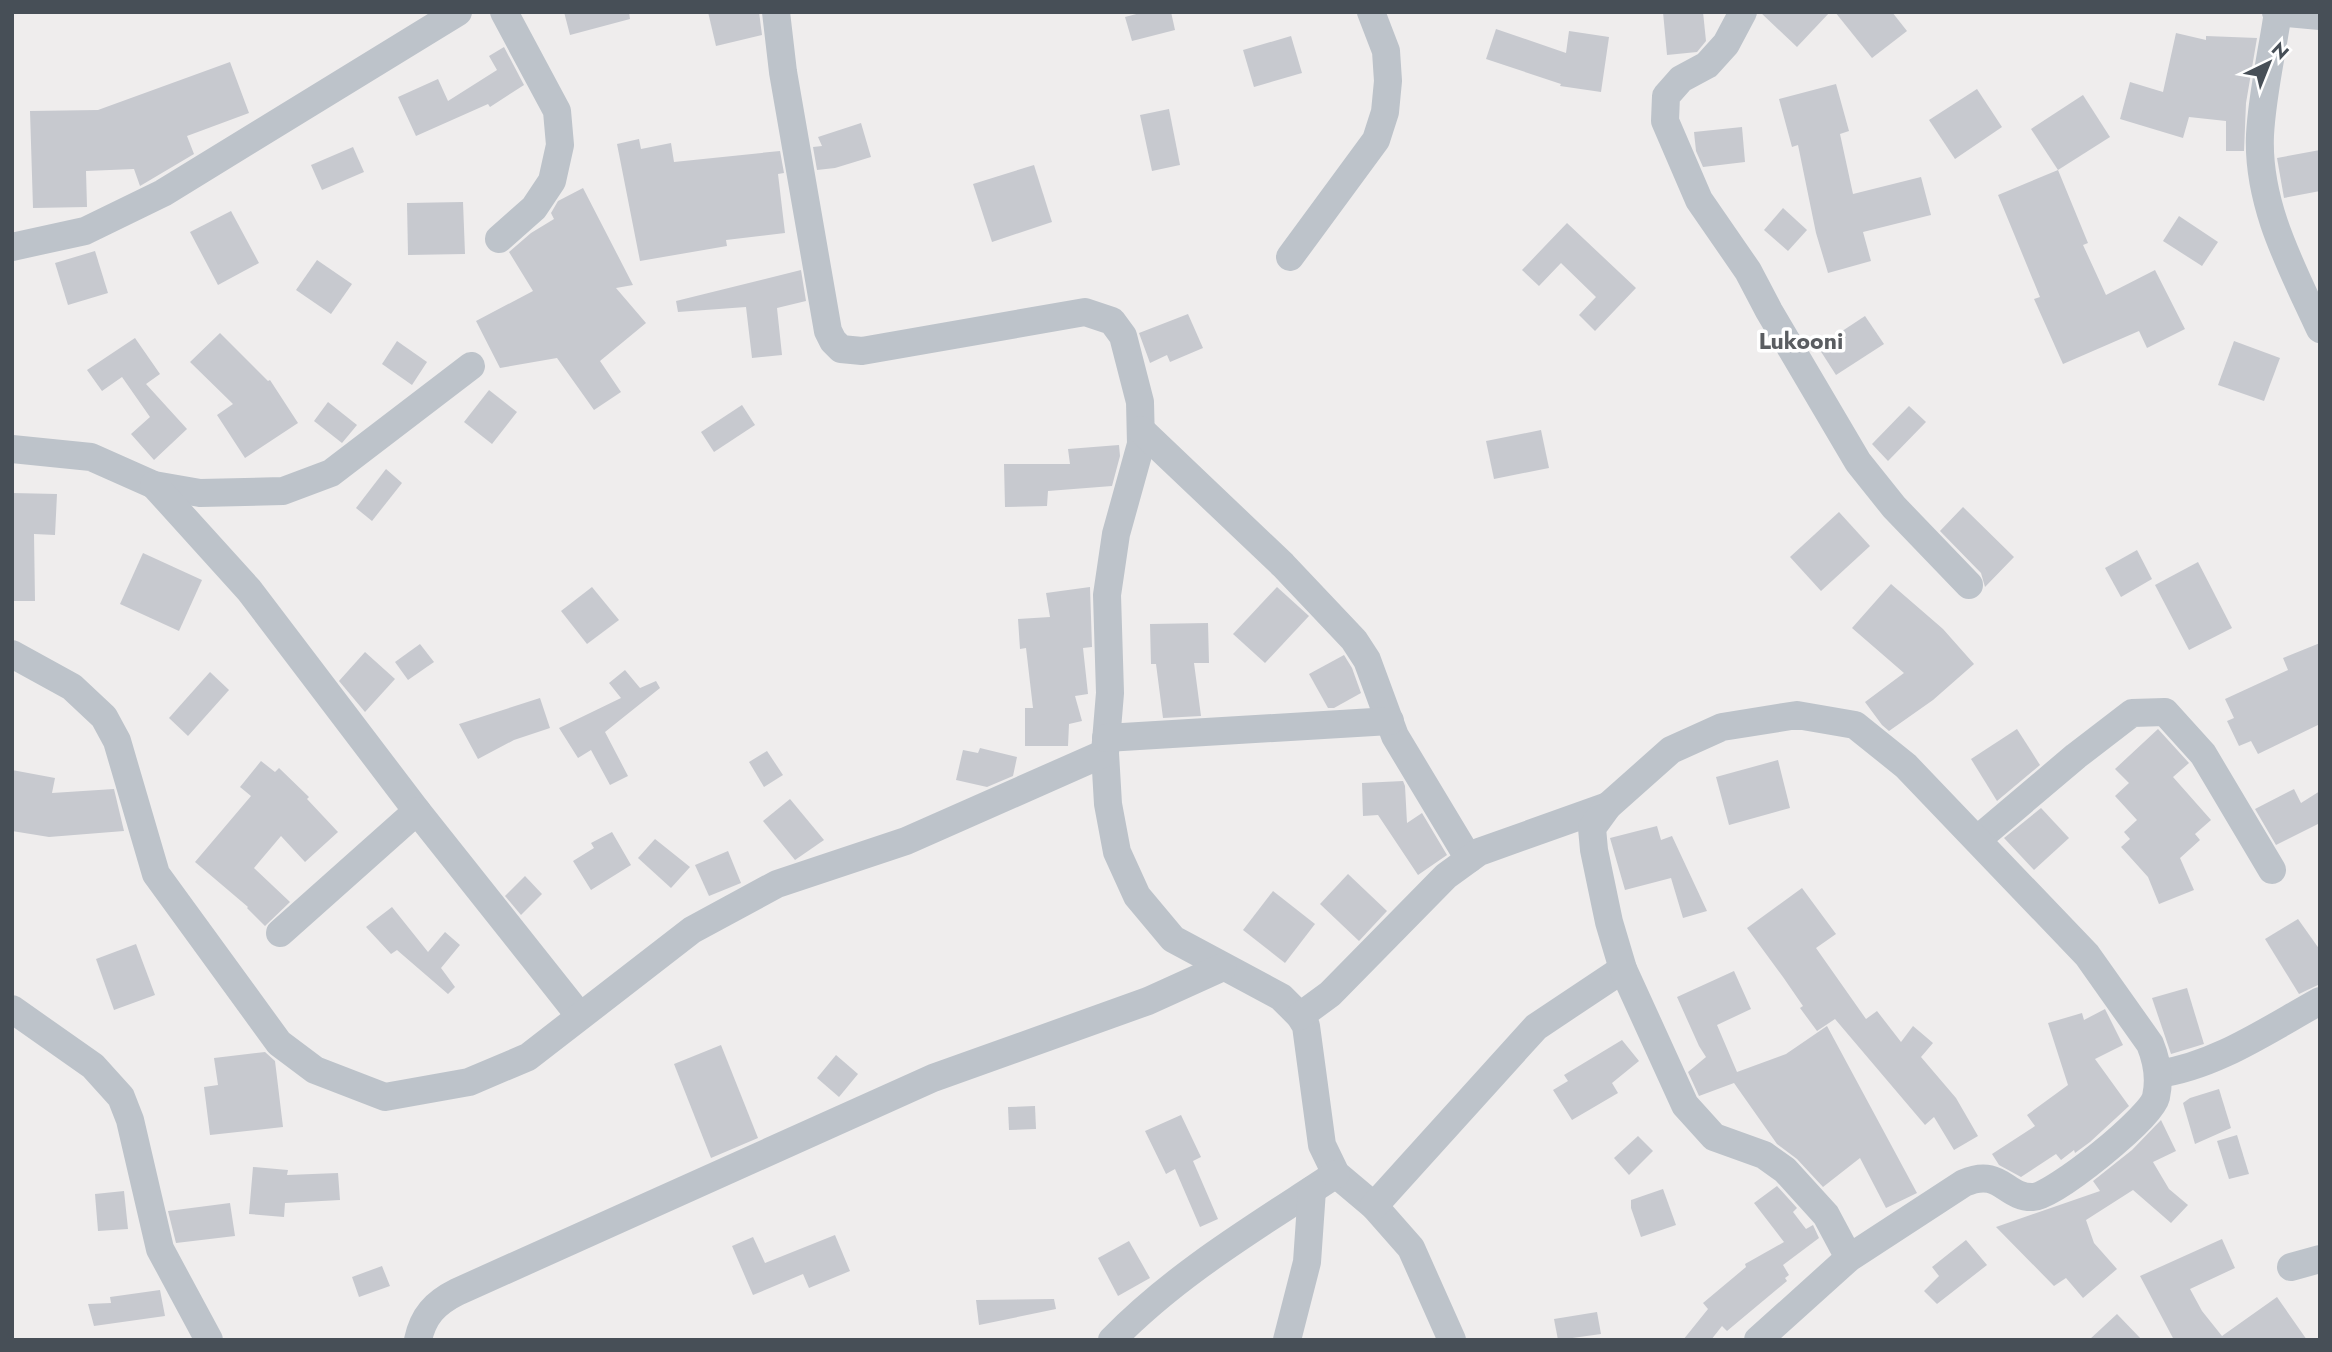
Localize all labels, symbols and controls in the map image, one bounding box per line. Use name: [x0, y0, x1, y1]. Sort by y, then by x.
north arrow: [2234, 28, 2304, 98]
text: N: [2266, 36, 2295, 66]
district label: Lukooni: [1759, 324, 1843, 358]

